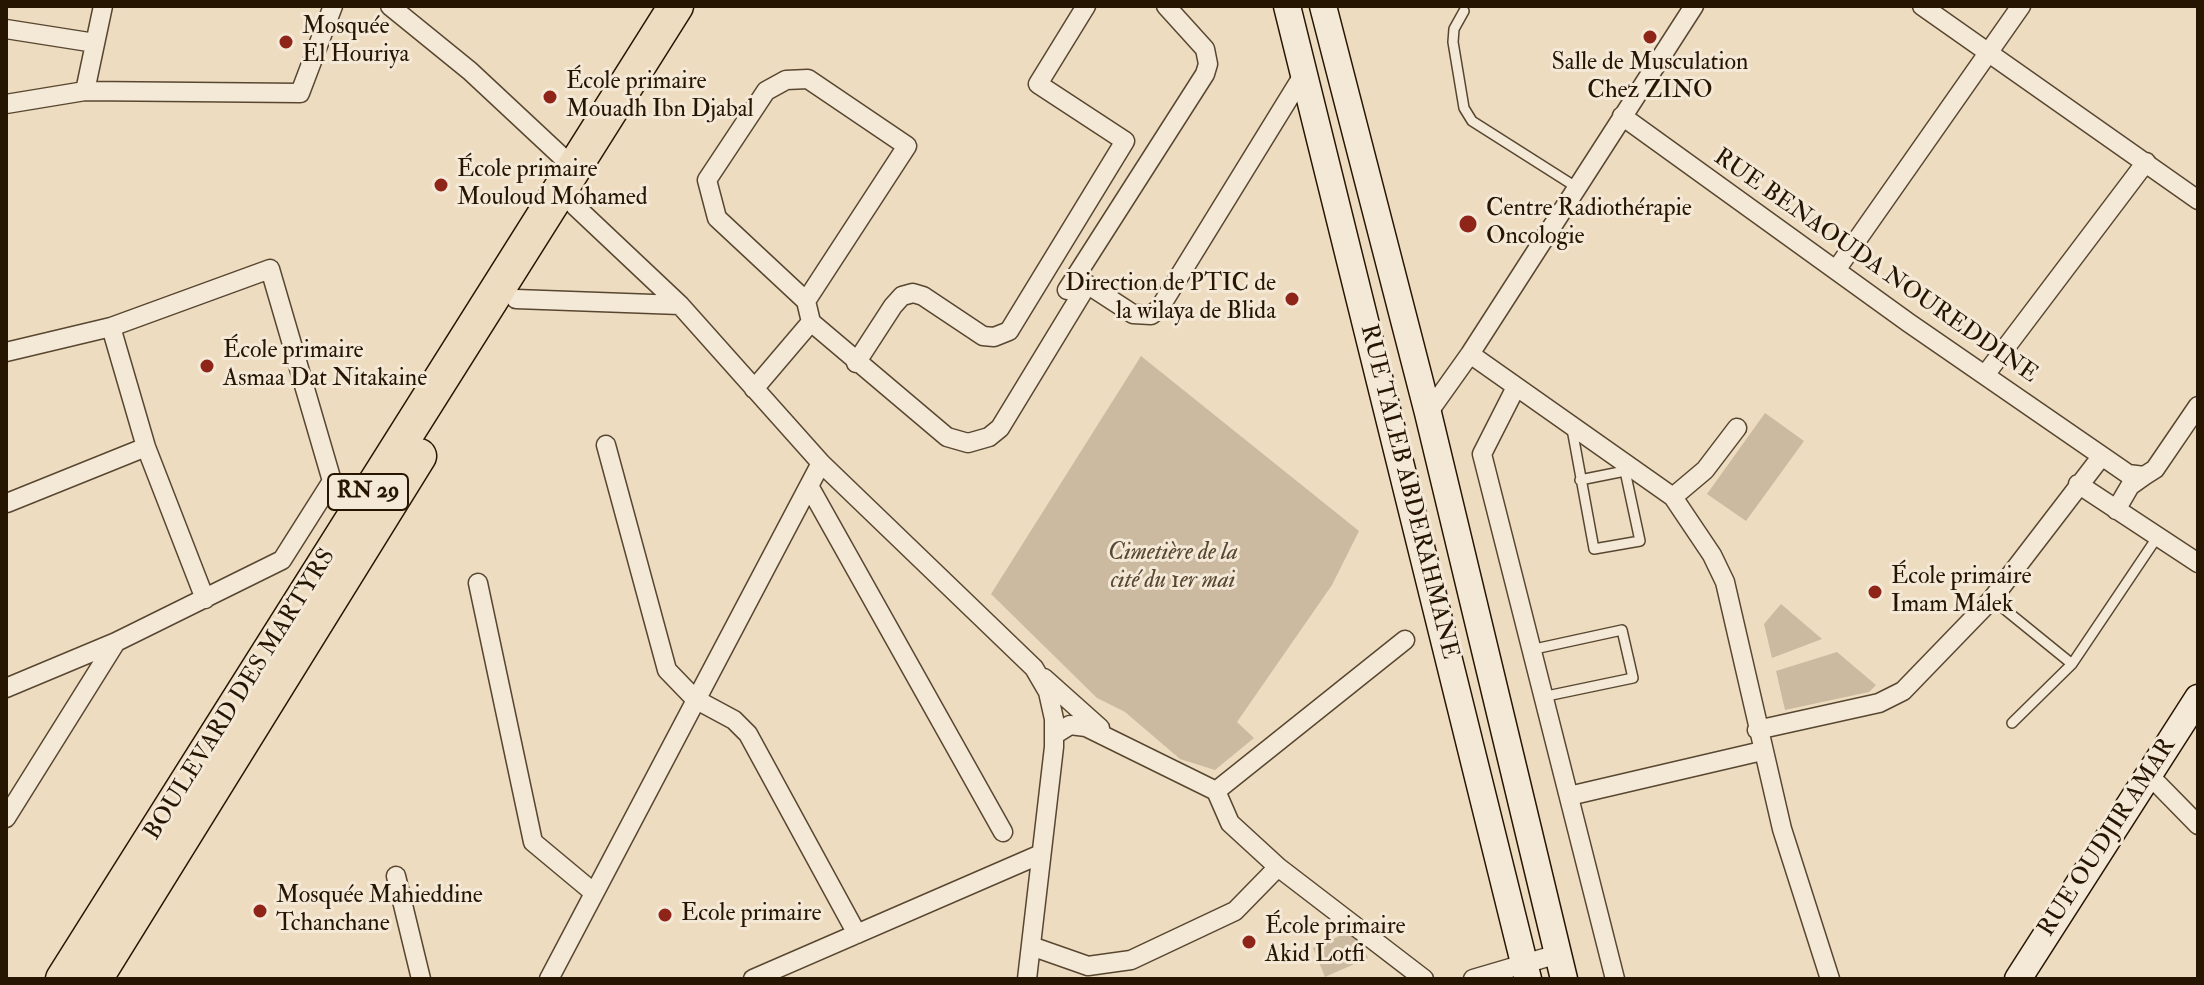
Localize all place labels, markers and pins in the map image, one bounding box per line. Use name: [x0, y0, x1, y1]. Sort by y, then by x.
place label: Mosquée El Houriya: [302, 14, 409, 70]
marker: Salle de Musculation Chez ZINO: [1641, 28, 1659, 46]
marker: Mosquée El Houriya: [277, 33, 295, 51]
place label: Salle de Musculation Chez ZINO: [1552, 50, 1748, 106]
place label: École primaire Mouadh Ibn Djabal: [566, 69, 754, 125]
marker: École primaire Mouadh Ibn Djabal: [541, 88, 559, 106]
place label: École primaire Mouloud Mohamed: [457, 157, 648, 213]
marker: École primaire Mouloud Mohamed: [432, 176, 450, 194]
place label: Centre Radiothérapie Oncologie: [1486, 196, 1692, 252]
marker: Centre Radiothérapie Oncologie: [1457, 213, 1479, 235]
place label: Direction de PTIC de la wilaya de Blida: [1065, 271, 1276, 327]
marker: Direction de PTIC de la wilaya de Blida: [1283, 290, 1301, 308]
place label: École primaire Asmaa Dat Nitakaine: [223, 338, 427, 394]
marker: École primaire Asmaa Dat Nitakaine: [198, 357, 216, 375]
place label: École primaire Imam Malek: [1891, 564, 2032, 620]
marker: École primaire Imam Malek: [1866, 583, 1884, 601]
place label: Mosquée Mahieddine Tchanchane: [276, 883, 483, 939]
place label: Ecole primaire: [681, 901, 822, 929]
marker: Mosquée Mahieddine Tchanchane: [251, 902, 269, 920]
marker: Ecole primaire: [656, 906, 674, 924]
place label: École primaire Akid Lotfi: [1265, 914, 1406, 970]
marker: École primaire Akid Lotfi: [1240, 933, 1258, 951]

